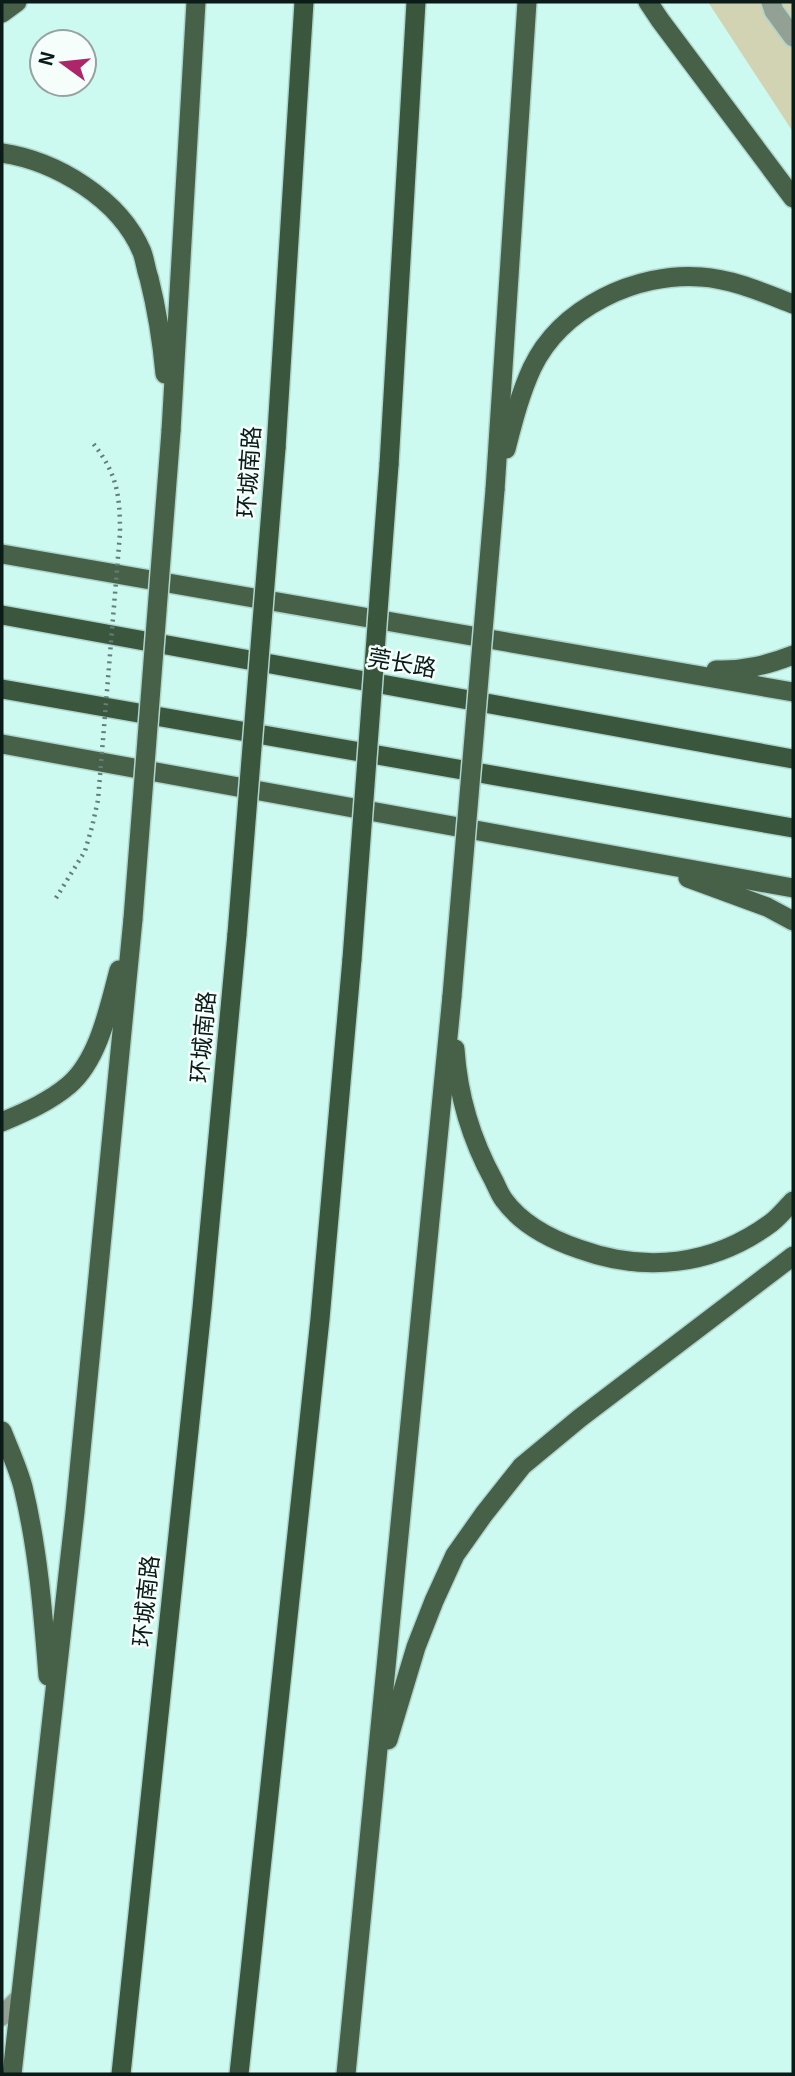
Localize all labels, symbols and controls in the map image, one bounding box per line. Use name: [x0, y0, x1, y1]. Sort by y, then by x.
north arrow: [28, 28, 98, 98]
text: N: [30, 48, 60, 69]
street label: 环城南路: [227, 425, 267, 519]
street label: 莞长路: [365, 638, 439, 684]
street label: 环城南路: [180, 990, 222, 1084]
street label: 环城南路: [122, 1553, 166, 1648]

